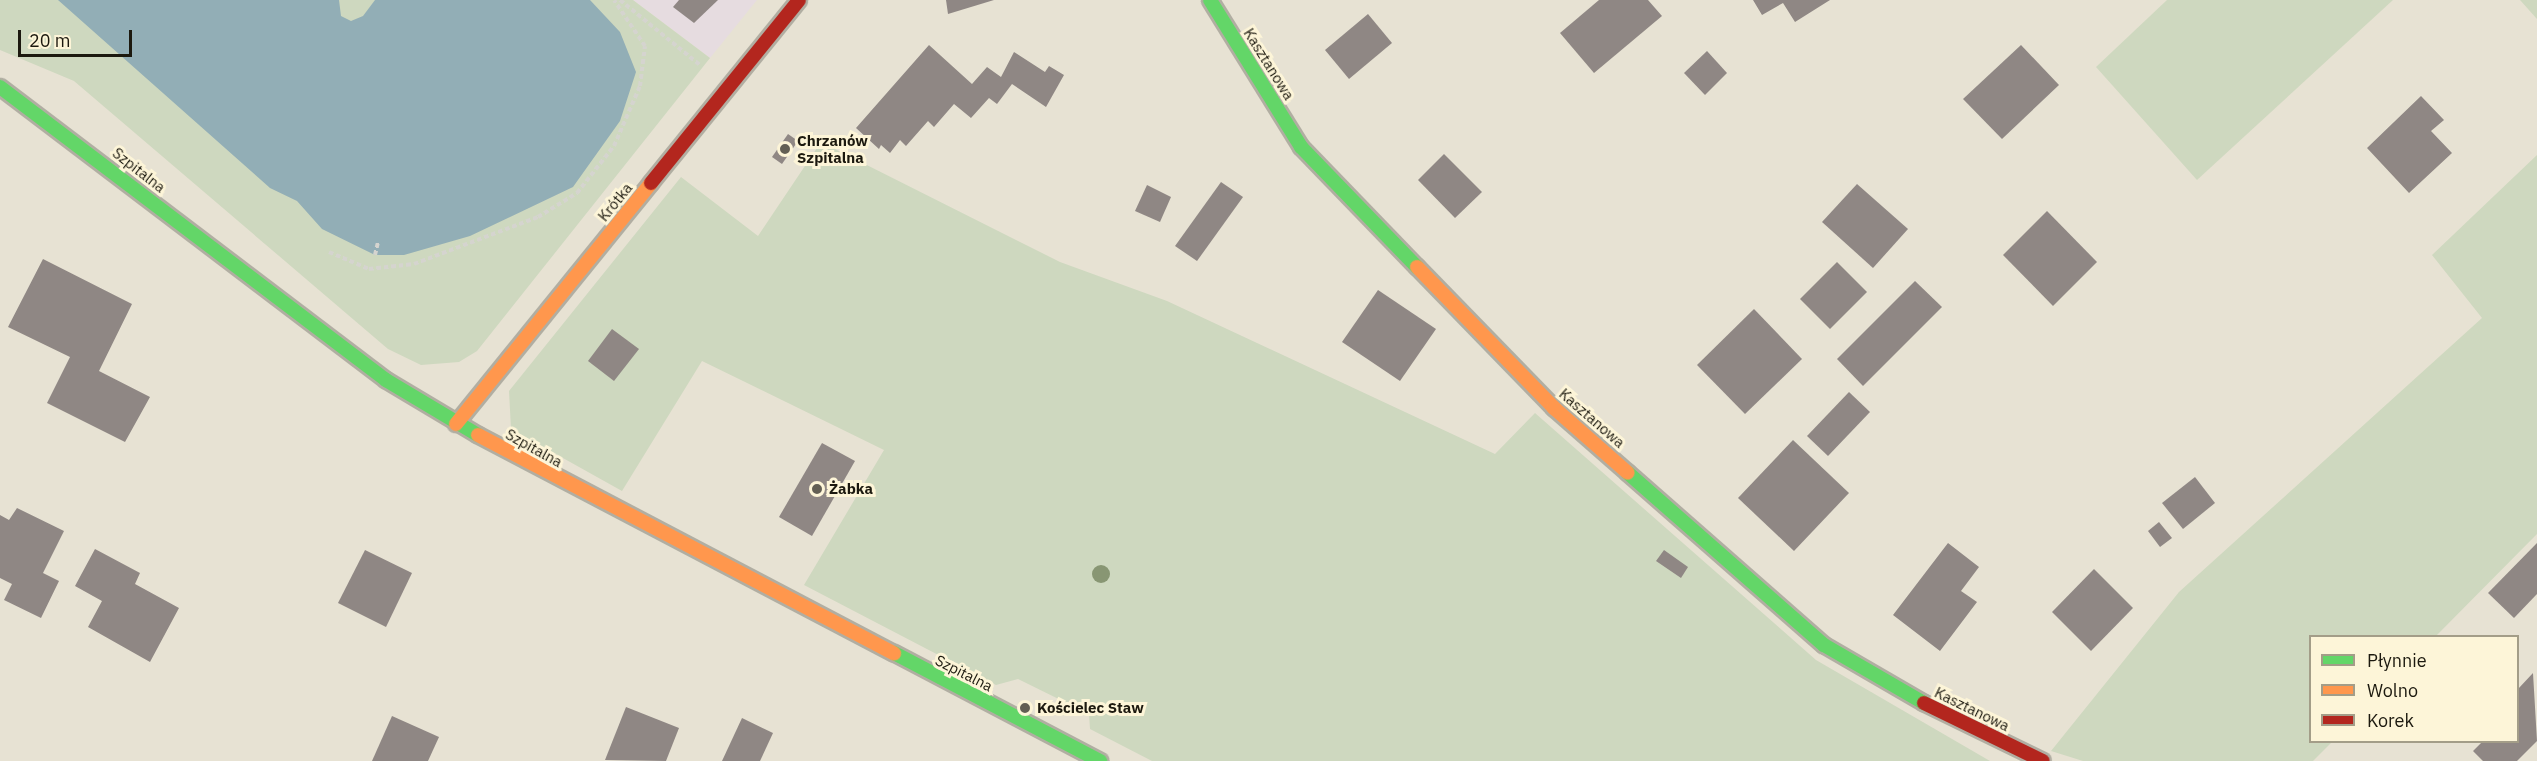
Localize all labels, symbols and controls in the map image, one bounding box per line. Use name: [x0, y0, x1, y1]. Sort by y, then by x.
scale bar: [21, 18, 135, 56]
street label: Kasztanowa: [1240, 25, 1298, 103]
text: 20 m: [29, 29, 71, 52]
place label: Chrzanów Szpitalna: [797, 131, 868, 166]
marker: Chrzanów Szpitalna: [778, 142, 792, 156]
street label: Szpitalna: [109, 144, 169, 196]
street label: Krótka: [594, 179, 636, 225]
street label: Kasztanowa: [1556, 385, 1628, 451]
street label: Szpitalna: [503, 425, 565, 471]
place label: Żabka: [829, 480, 873, 498]
marker: Żabka: [810, 482, 824, 496]
legend: [2309, 635, 2519, 743]
text: Płynnie: [2367, 649, 2427, 672]
street label: Szpitalna: [932, 651, 996, 695]
text: Wolno: [2367, 679, 2418, 702]
street label: Kasztanowa: [1932, 683, 2012, 735]
place label: Kościelec Staw: [1037, 699, 1144, 717]
marker: Kościelec Staw: [1018, 701, 1032, 715]
text: Korek: [2367, 709, 2414, 732]

